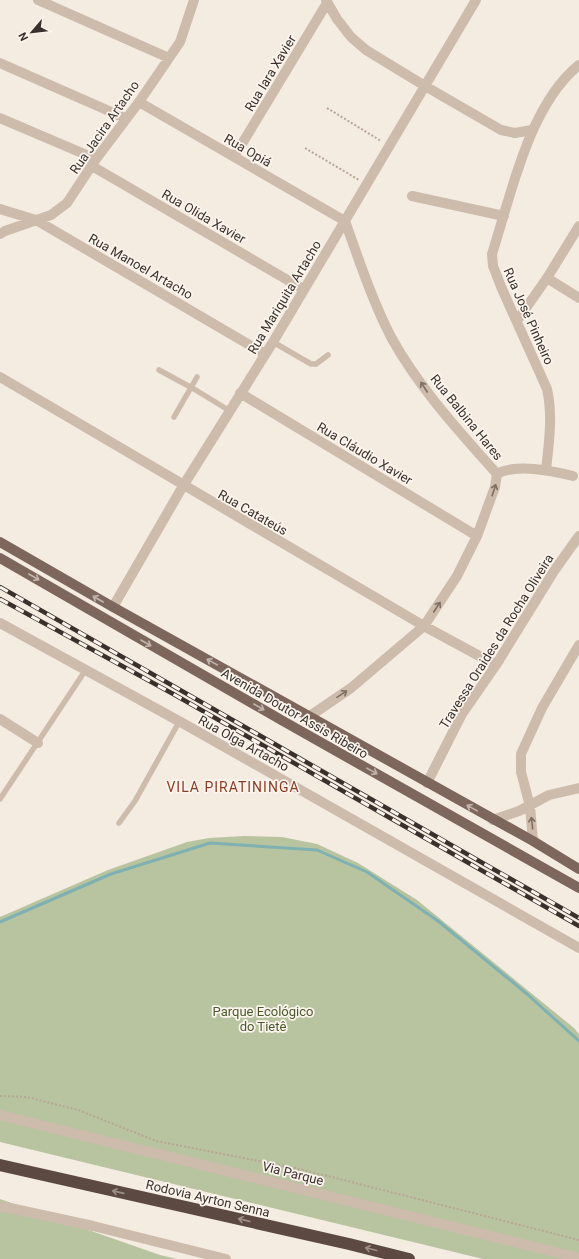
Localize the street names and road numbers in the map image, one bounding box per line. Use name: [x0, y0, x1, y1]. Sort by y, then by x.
street label: Rua Iara Xavier: [242, 32, 299, 114]
street label: Rua Jacira Artacho: [67, 78, 142, 177]
street label: Rua Opiá: [222, 131, 274, 170]
street label: Rua Olida Xavier: [159, 186, 249, 247]
street label: Rua Manoel Artacho: [86, 231, 195, 302]
street label: Rua Mariquita Artacho: [245, 238, 324, 357]
street label: Rua José Pinheiro: [500, 265, 557, 367]
street label: Rua Balbina Hares: [427, 371, 506, 463]
street label: Rua Cláudio Xavier: [314, 419, 416, 488]
street label: Rua Catateús: [216, 487, 290, 538]
street label: Travessa Oraides da Rocha Oliveira: [436, 551, 557, 731]
street label: Avenida Doutor Assis Ribeiro: [219, 665, 371, 762]
street label: Rua Olga Artacho: [196, 712, 292, 775]
street label: Via Parque: [261, 1159, 325, 1188]
street label: Rodovia Ayrton Senna: [144, 1177, 271, 1220]

